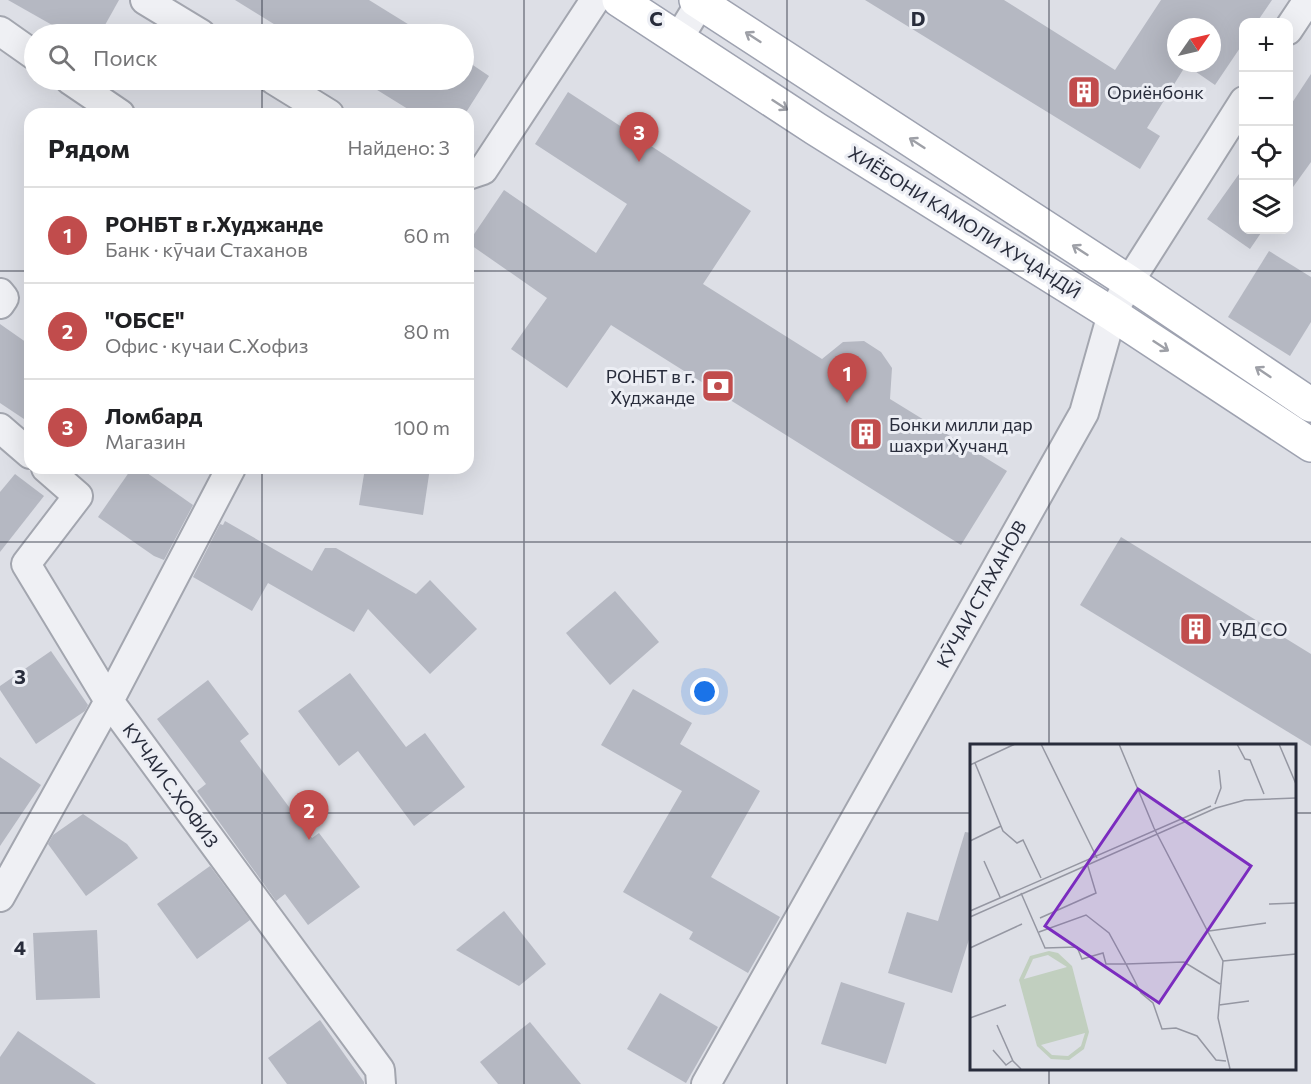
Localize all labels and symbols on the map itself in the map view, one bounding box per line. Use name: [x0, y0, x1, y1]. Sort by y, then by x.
text: C: [649, 6, 663, 30]
text: D: [911, 6, 925, 30]
north arrow: [1167, 18, 1221, 72]
one-way arrow: [745, 31, 762, 43]
building icon: Ориёнбонк: [1066, 74, 1102, 110]
place label: Ориёнбонк: [1107, 81, 1204, 103]
one-way arrow: [771, 99, 788, 111]
pin: 3: [620, 112, 658, 162]
one-way arrow: [908, 137, 925, 150]
street label: ХИЁБОНИ КАМОЛИ ХУҶАНДӢ: [845, 141, 1085, 303]
one-way arrow: [1072, 243, 1089, 255]
one-way arrow: [1152, 340, 1168, 352]
pin: 1: [828, 354, 866, 403]
place label: РОНБТ в г. Худжанде: [606, 365, 695, 408]
one-way arrow: [1254, 366, 1271, 379]
bank icon: РОНБТ в г. Худжанде: [700, 368, 736, 404]
place label: Бонки милли дар шахри Хучанд: [889, 413, 1033, 456]
building icon: Бонки милли дар шахри Хучанд: [848, 416, 884, 452]
street label: КӮЧАИ СТАХАНОВ: [931, 517, 1031, 671]
building icon: УВД СО: [1178, 611, 1214, 647]
place label: УВД СО: [1219, 618, 1287, 640]
text: 3: [14, 664, 26, 688]
your location: [690, 677, 719, 706]
street label: КУЧАИ С.ХОФИЗ: [119, 719, 223, 851]
inset map: [970, 744, 1296, 1069]
pin: 2: [290, 790, 328, 840]
text: 4: [14, 935, 26, 959]

